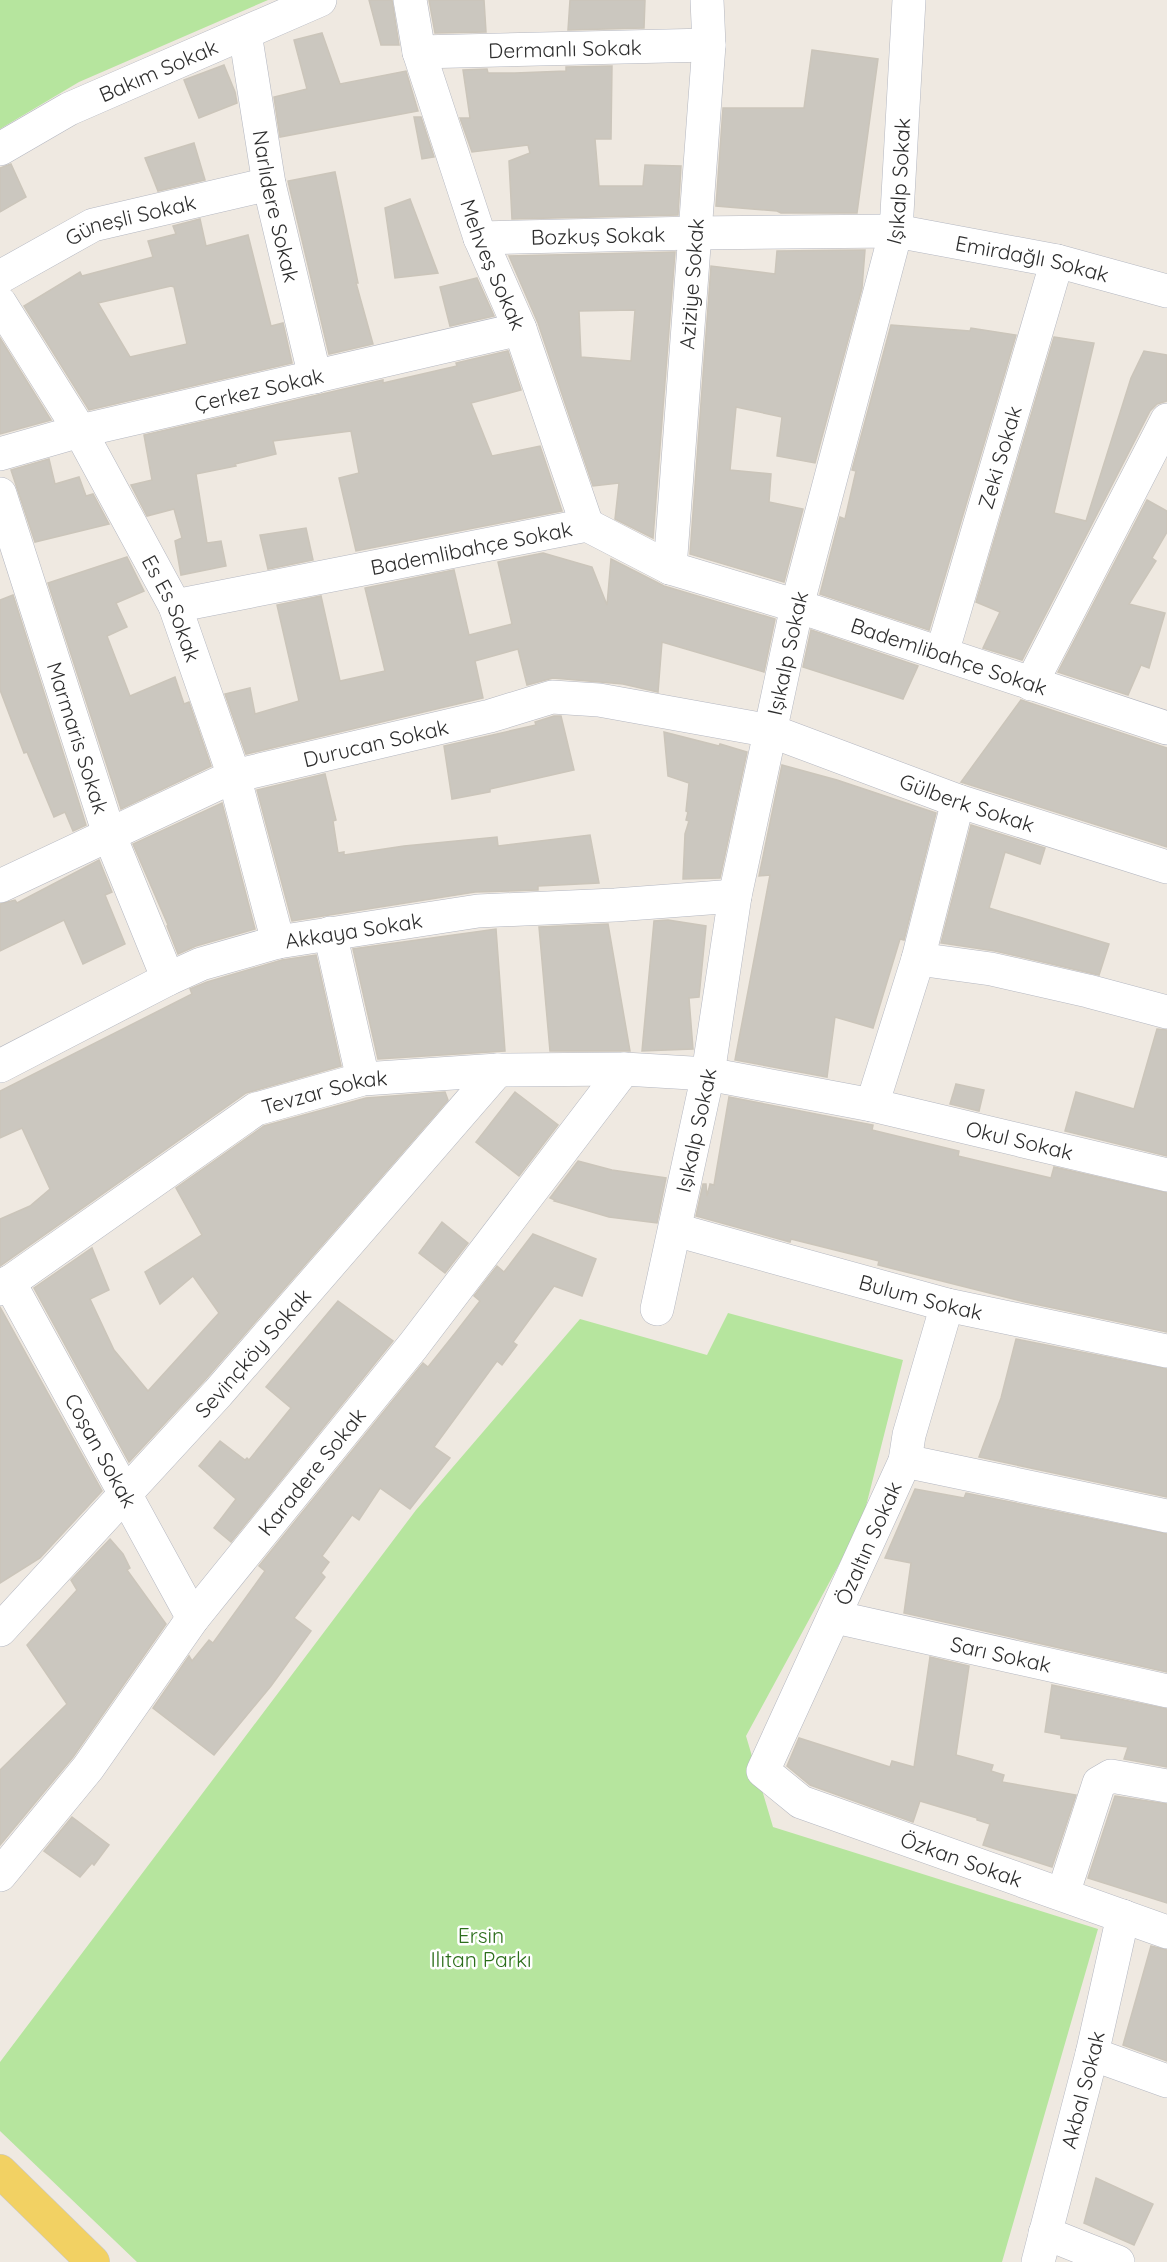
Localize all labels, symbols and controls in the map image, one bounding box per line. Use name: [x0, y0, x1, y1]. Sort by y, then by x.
street label: Bakım Sokak: [95, 33, 221, 107]
street label: Dermanlı Sokak: [488, 34, 642, 63]
street label: Işıkalp Sokak: [880, 117, 915, 247]
street label: Narlıdere Sokak: [248, 128, 305, 285]
street label: Güneşli Sokak: [60, 189, 198, 251]
street label: Mehveş Sokak: [455, 196, 532, 334]
street label: Aziziye Sokak: [673, 217, 709, 350]
street label: Bozkuş Sokak: [530, 221, 666, 250]
street label: Emirdağlı Sokak: [953, 229, 1112, 288]
street label: Çerkez Sokak: [192, 362, 326, 417]
street label: Zeki Sokak: [972, 403, 1027, 512]
street label: Bademlibahçe Sokak: [368, 515, 574, 580]
street label: Es Es Sokak: [137, 550, 206, 665]
street label: Işıkalp Sokak: [761, 588, 813, 718]
street label: Bademlibahçe Sokak: [848, 612, 1050, 701]
street label: Marmaris Sokak: [42, 659, 115, 817]
street label: Durucan Sokak: [300, 713, 451, 772]
street label: Gülberk Sokak: [896, 767, 1038, 837]
street label: Akkaya Sokak: [283, 907, 424, 954]
street label: Tevzar Sokak: [259, 1064, 388, 1120]
street label: Işıkalp Sokak: [670, 1066, 722, 1195]
street label: Okul Sokak: [963, 1115, 1076, 1165]
street label: Bulum Sokak: [856, 1268, 985, 1325]
street label: Sevinçköy Sokak: [189, 1283, 316, 1423]
street label: Coşan Sokak: [59, 1389, 143, 1512]
street label: Karadere Sokak: [252, 1402, 371, 1541]
street label: Özaltın Sokak: [829, 1477, 907, 1609]
street label: Sarı Sokak: [948, 1630, 1054, 1678]
street label: Özkan Sokak: [897, 1825, 1026, 1893]
park label: Ersin Ilıtan Parkı: [430, 1922, 532, 1972]
street label: Akbal Sokak: [1055, 2028, 1110, 2151]

